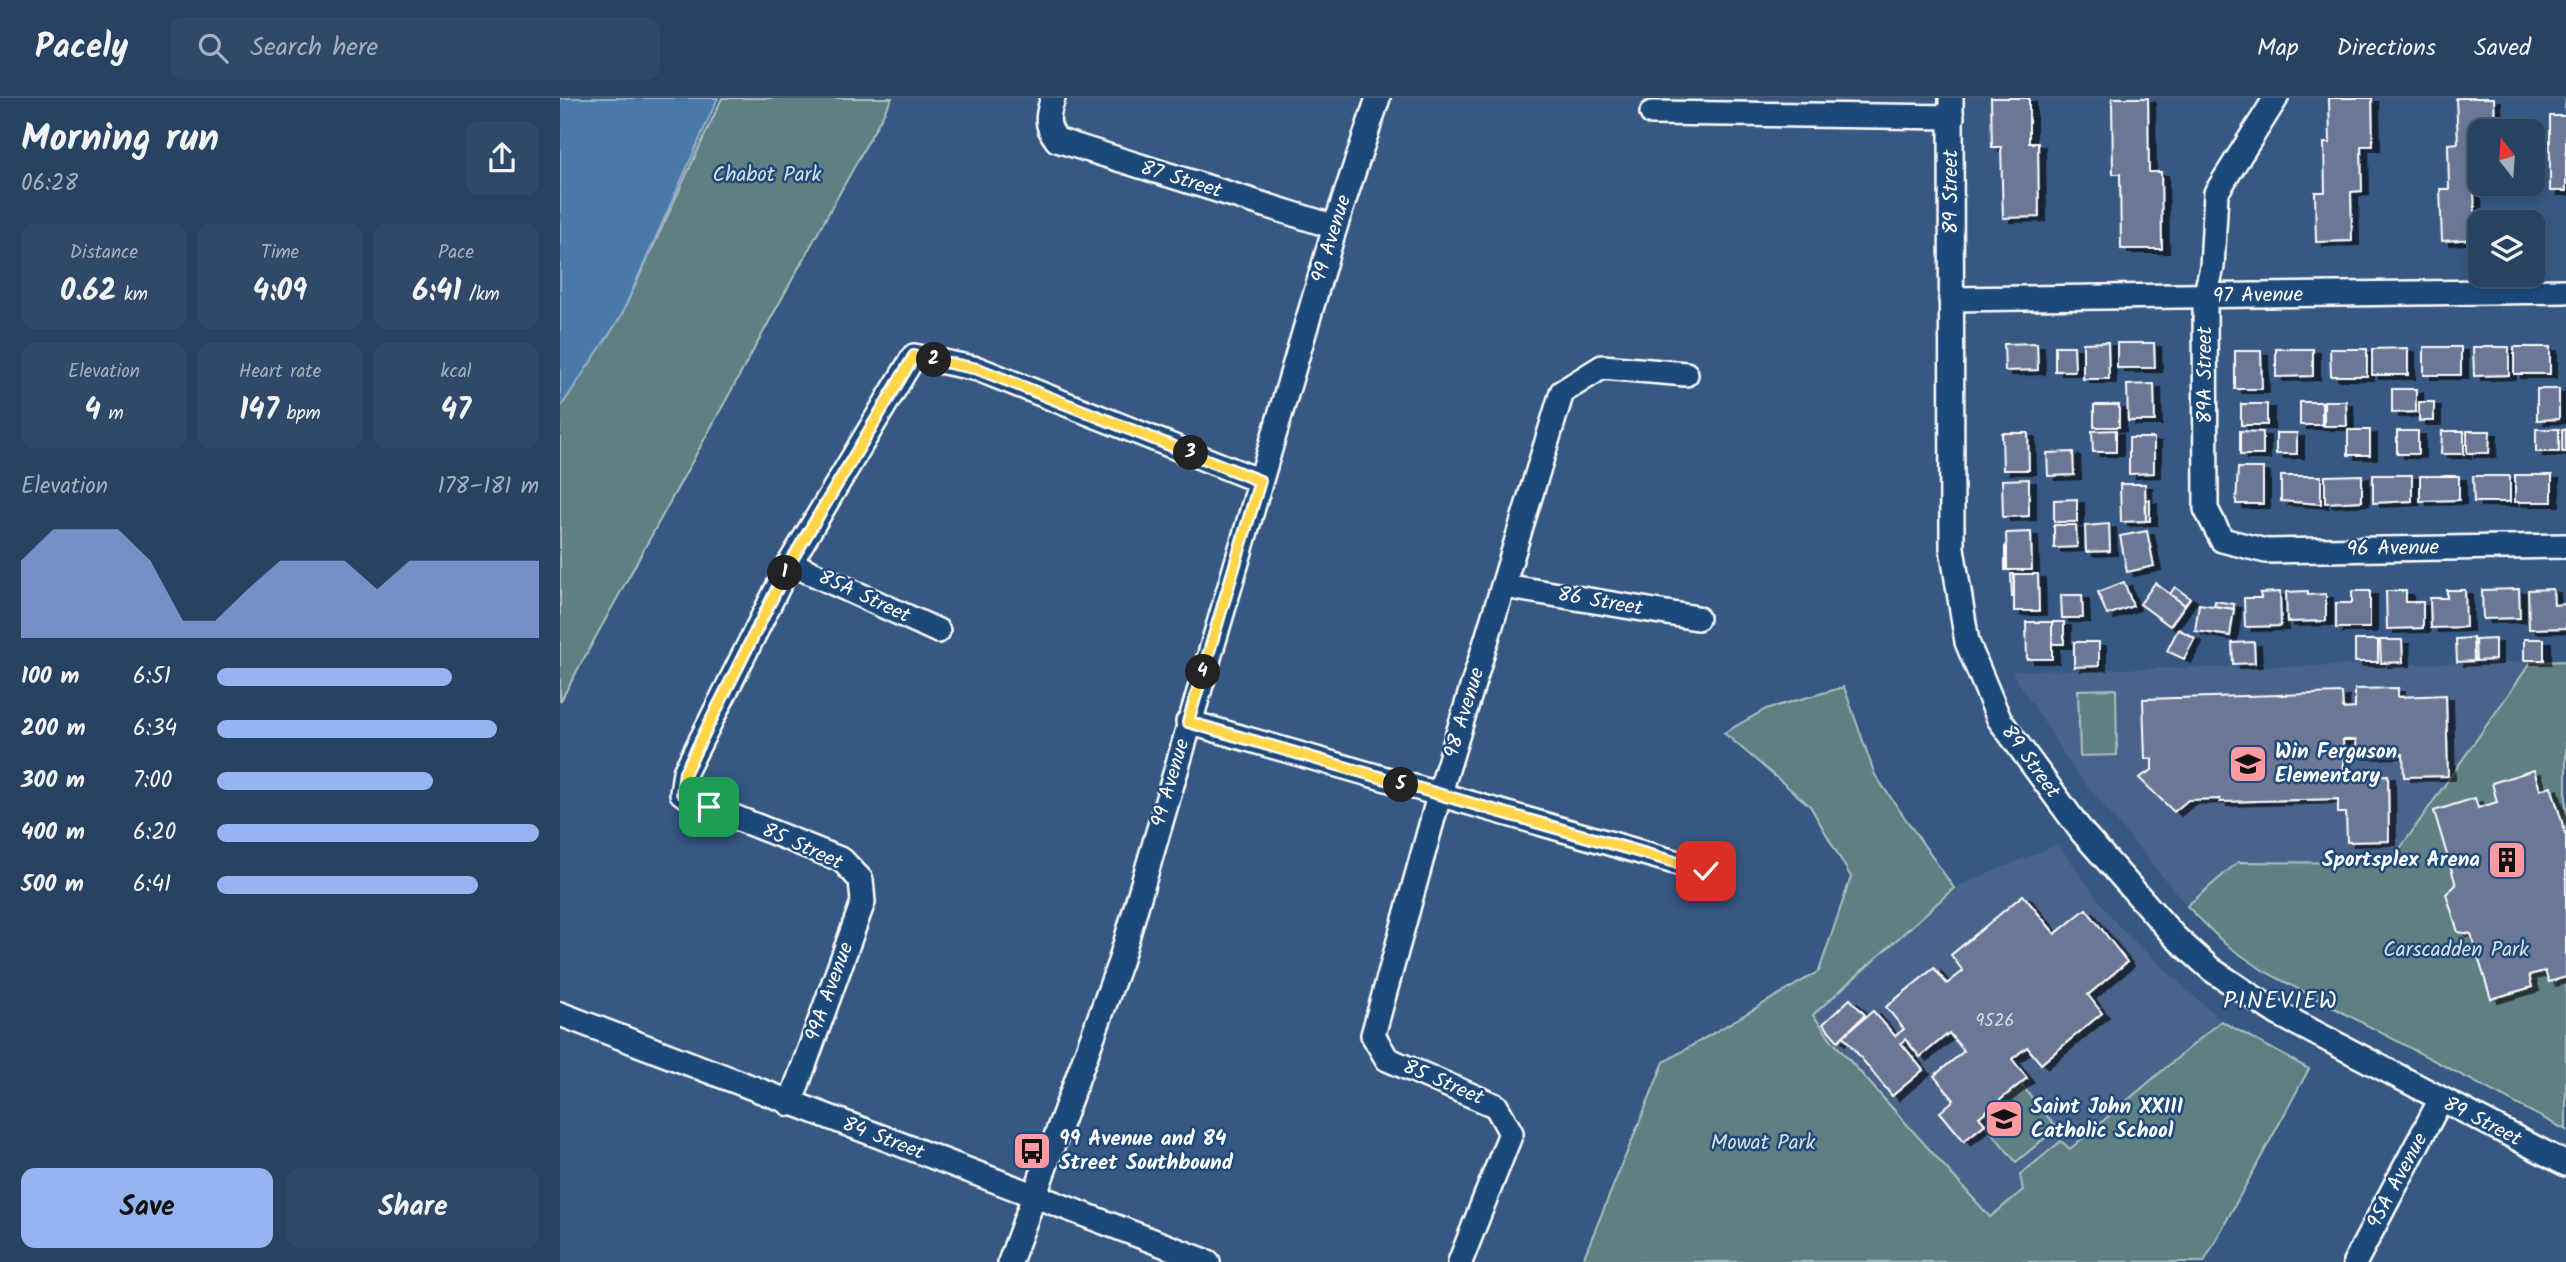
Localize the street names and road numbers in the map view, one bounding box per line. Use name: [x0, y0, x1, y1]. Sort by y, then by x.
street label: 89 Street: [1935, 149, 1968, 234]
street label: 87 Street: [1136, 152, 1227, 208]
street label: 99 Avenue: [1303, 190, 1361, 287]
street label: 97 Avenue: [2213, 279, 2304, 313]
street label: 89A Street: [2189, 325, 2222, 424]
street label: 96 Avenue: [2347, 532, 2440, 566]
street label: 85A Street: [812, 561, 916, 633]
street label: 86 Street: [1555, 578, 1646, 626]
street label: 98 Avenue: [1436, 663, 1495, 762]
street label: 89 Street: [1992, 718, 2069, 807]
street label: 99 Avenue: [1143, 734, 1200, 831]
street label: 85 Street: [756, 815, 849, 880]
street label: 99A Avenue: [797, 937, 863, 1046]
street label: 85 Street: [1397, 1051, 1490, 1115]
street label: 89 Street: [2437, 1088, 2528, 1156]
street label: 84 Street: [837, 1108, 930, 1170]
street label: 95A Avenue: [2359, 1127, 2437, 1235]

